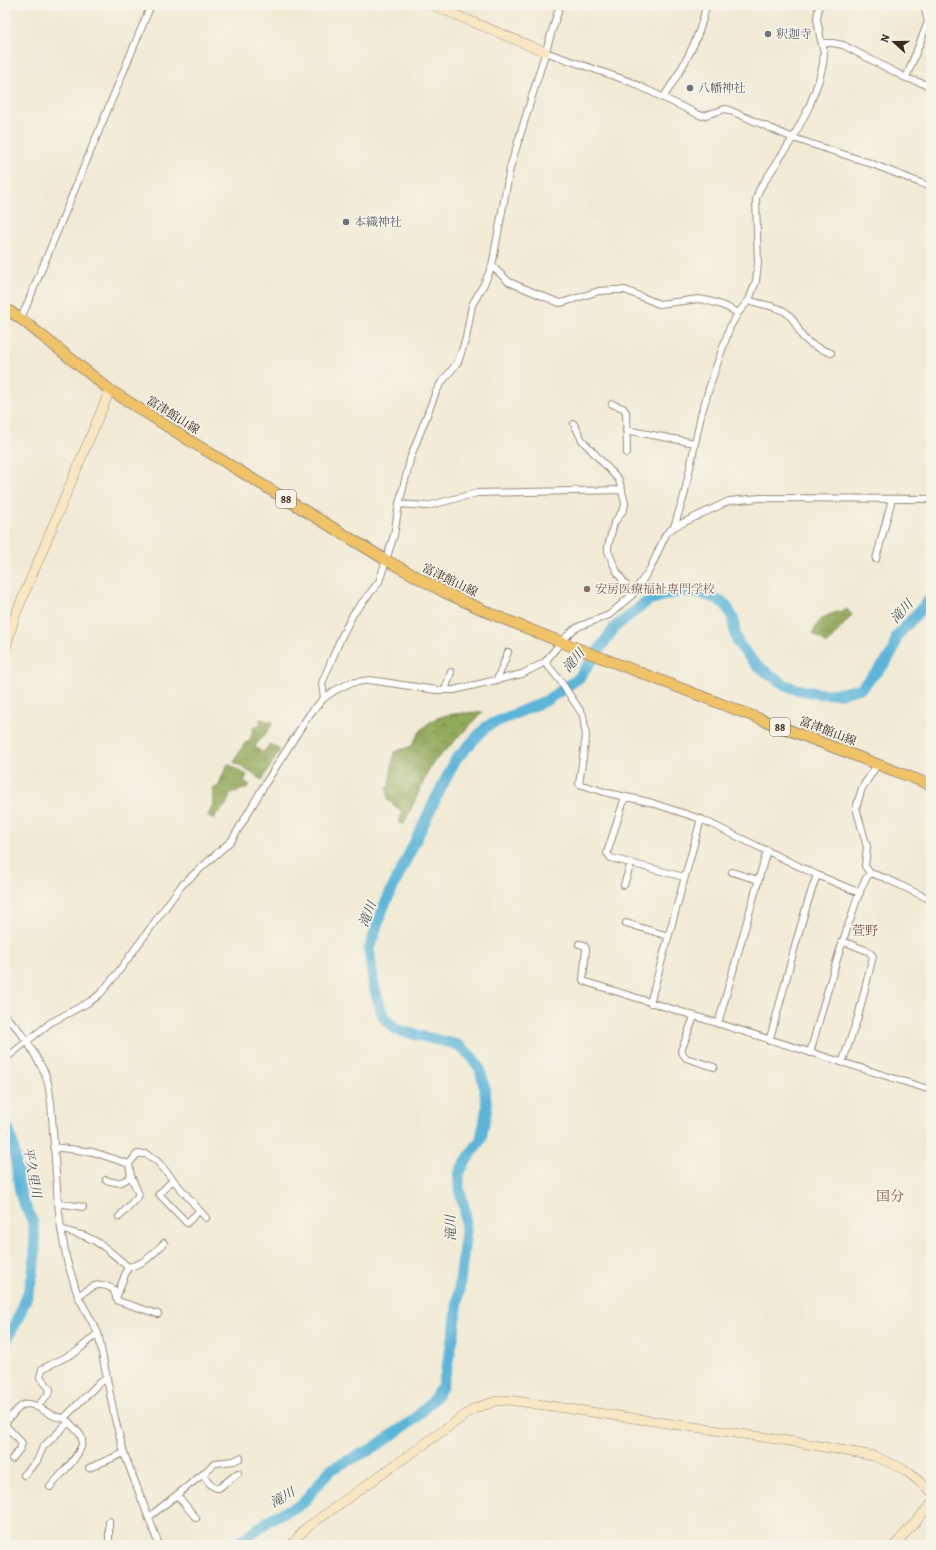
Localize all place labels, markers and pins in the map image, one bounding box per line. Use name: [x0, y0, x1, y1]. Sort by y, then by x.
place label: 釈迦寺: [776, 26, 812, 42]
marker: 釈迦寺: [763, 29, 773, 39]
place label: 八幡神社: [698, 80, 746, 96]
marker: 八幡神社: [685, 83, 695, 93]
place label: 本織神社: [354, 214, 402, 230]
marker: 本織神社: [341, 217, 351, 227]
place label: 安房医療福祉専門学校: [595, 581, 715, 597]
marker: 安房医療福祉専門学校: [582, 584, 592, 594]

